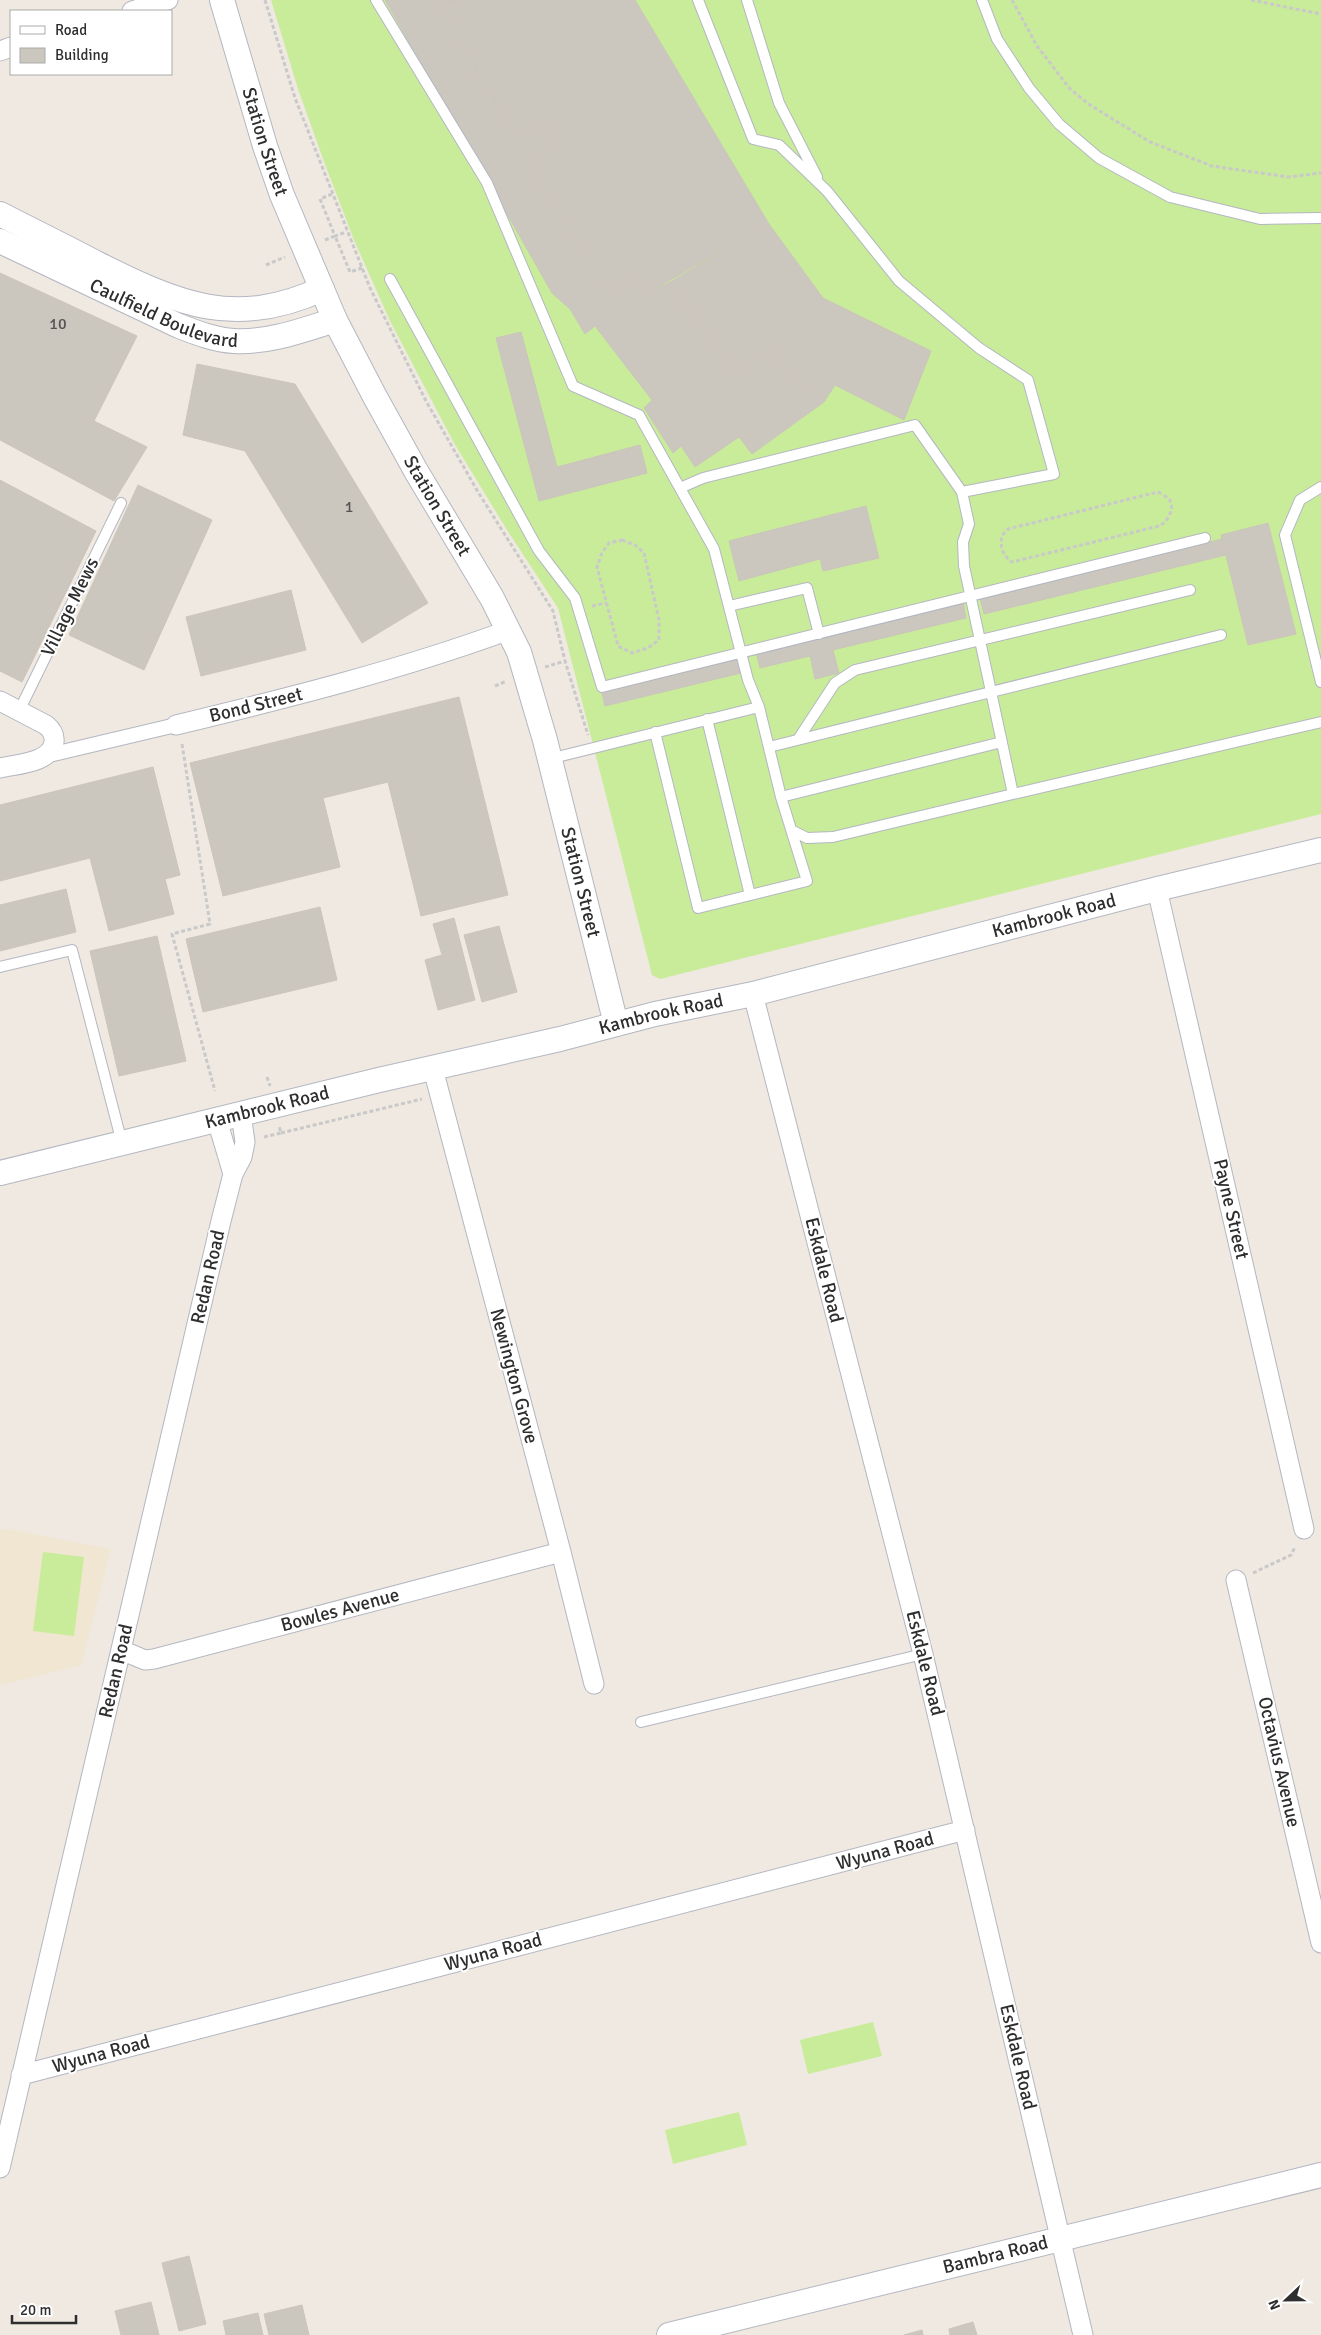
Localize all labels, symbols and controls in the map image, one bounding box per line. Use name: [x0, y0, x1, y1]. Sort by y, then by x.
legend: [10, 10, 172, 75]
text: Road: [55, 21, 87, 39]
text: Building: [55, 46, 109, 64]
street label: Station Street: [236, 85, 294, 199]
street label: Caulfield Boulevard: [86, 273, 239, 353]
house number: 10: [49, 314, 67, 334]
street label: Station Street: [398, 452, 476, 561]
house number: 1: [345, 497, 353, 517]
street label: Village Mews: [36, 554, 104, 660]
street label: Bond Street: [207, 682, 306, 728]
street label: Station Street: [555, 825, 606, 940]
street label: Kambrook Road: [989, 888, 1118, 943]
street label: Kambrook Road: [596, 988, 725, 1040]
street label: Kambrook Road: [203, 1081, 332, 1134]
street label: Payne Street: [1208, 1157, 1254, 1262]
street label: Eskdale Road: [799, 1215, 849, 1325]
street label: Redan Road: [186, 1228, 230, 1326]
street label: Newington Grove: [484, 1306, 544, 1446]
street label: Bowles Avenue: [278, 1583, 402, 1637]
street label: Eskdale Road: [900, 1608, 950, 1718]
street label: Redan Road: [94, 1622, 138, 1720]
street label: Octavius Avenue: [1252, 1694, 1306, 1830]
street label: Wyuna Road: [833, 1826, 937, 1876]
street label: Wyuna Road: [441, 1927, 545, 1977]
street label: Eskdale Road: [994, 2002, 1042, 2112]
street label: Wyuna Road: [49, 2029, 153, 2079]
street label: Bambra Road: [940, 2230, 1050, 2279]
north arrow: [1261, 2275, 1311, 2325]
scale bar: [12, 2292, 76, 2324]
text: N: [1265, 2297, 1284, 2312]
text: 20 m: [20, 2301, 51, 2319]

